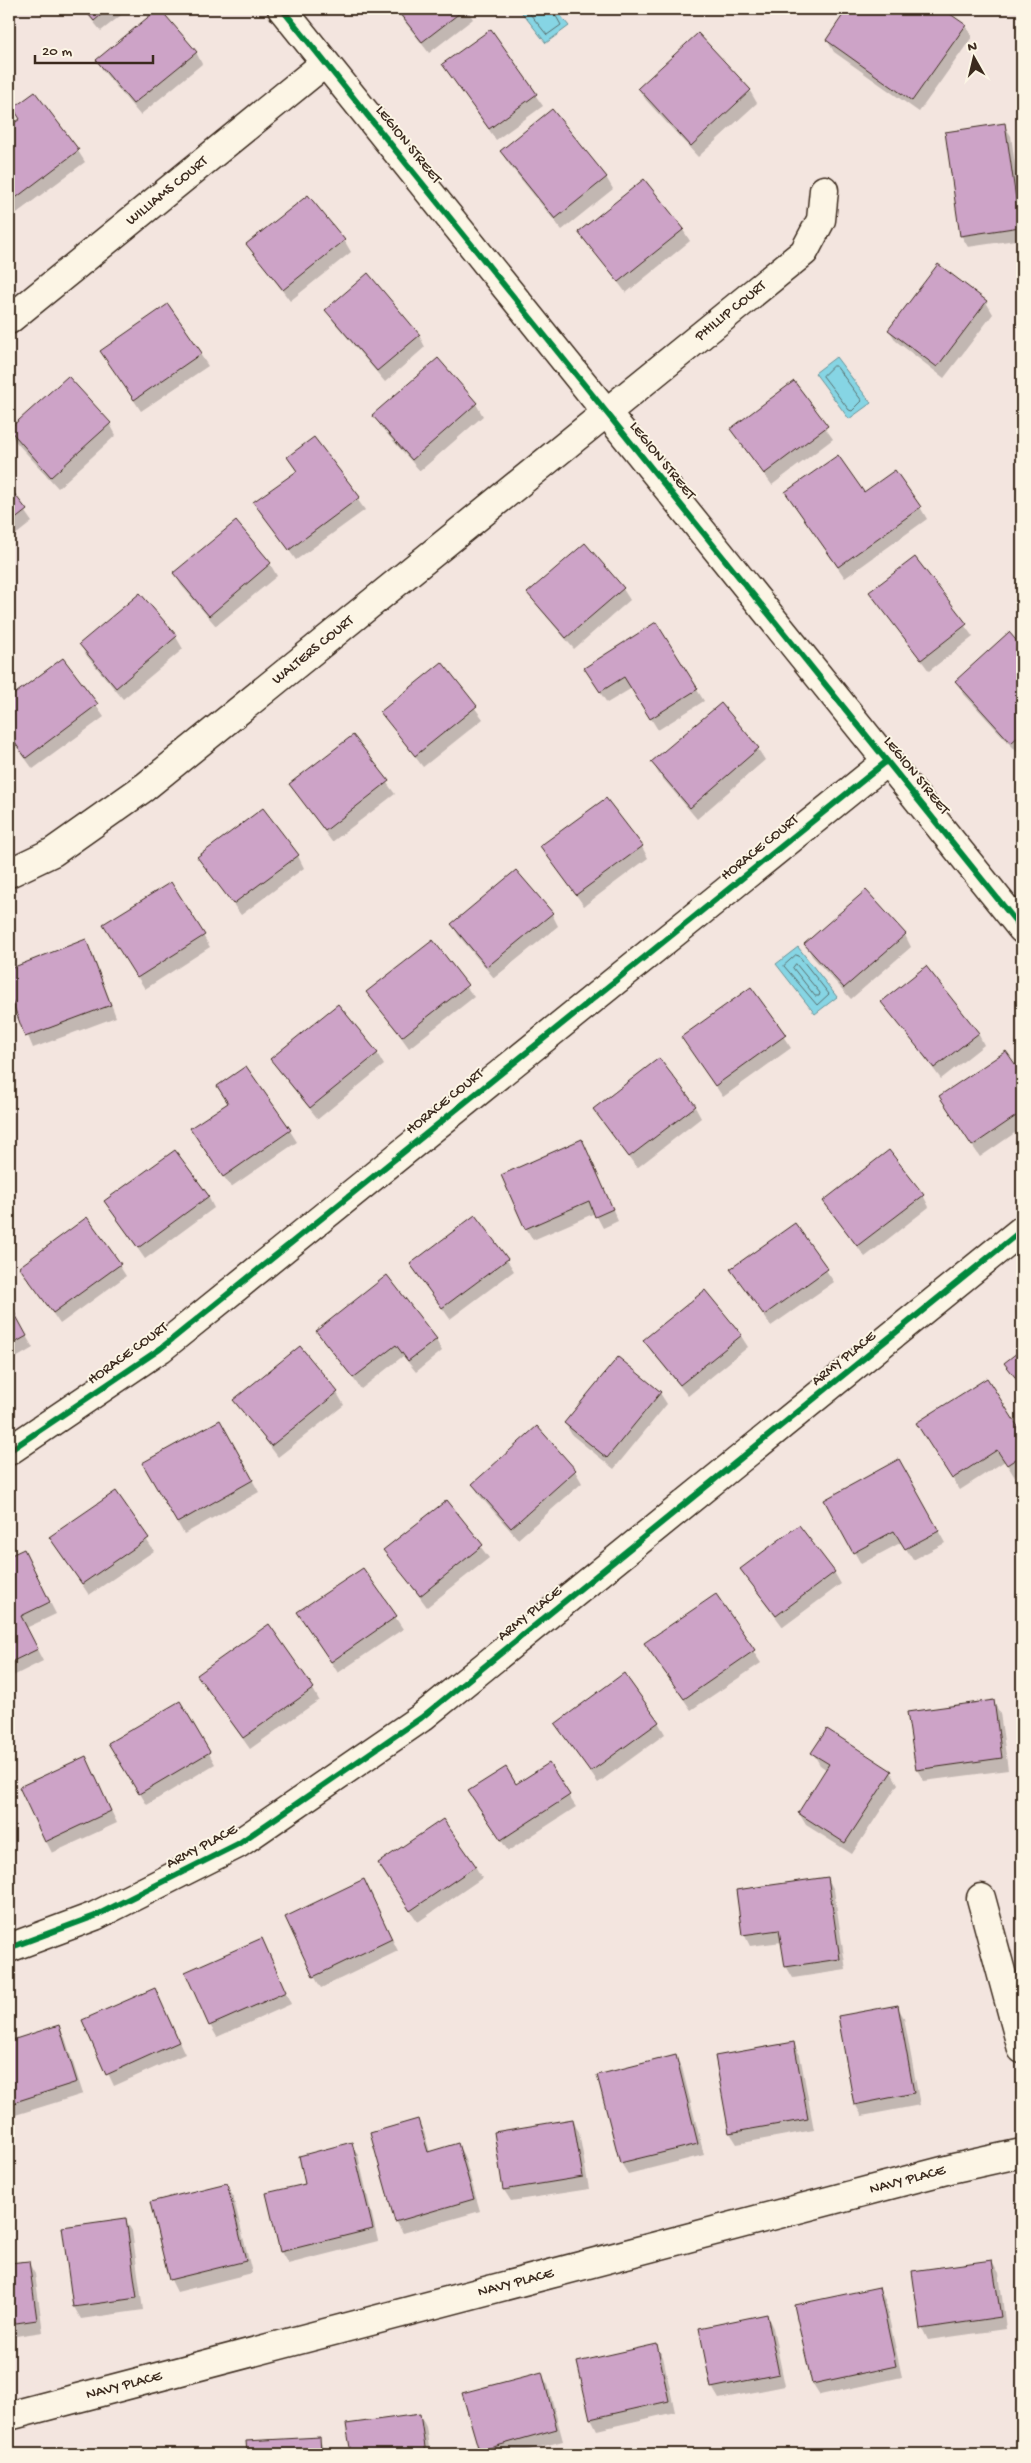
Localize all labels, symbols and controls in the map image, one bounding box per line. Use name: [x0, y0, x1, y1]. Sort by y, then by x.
scale bar: [35, 32, 152, 64]
north arrow: [948, 32, 998, 82]
text: N: [967, 39, 978, 57]
text: 20 m: [42, 43, 72, 61]
street label: LEGION STREET: [371, 102, 446, 189]
street label: WILLIAMS COURT: [123, 152, 213, 230]
street label: PHILLIP COURT: [691, 276, 771, 346]
street label: LEGION STREET: [625, 418, 700, 505]
street label: WALTERS COURT: [269, 611, 359, 689]
street label: LEGION STREET: [879, 733, 954, 820]
street label: HORACE COURT: [718, 810, 803, 885]
street label: HORACE COURT: [403, 1064, 488, 1139]
street label: HORACE COURT: [84, 1318, 173, 1389]
street label: ARMY PLACE: [808, 1327, 880, 1390]
street label: ARMY PLACE: [494, 1582, 566, 1645]
street label: ARMY PLACE: [163, 1821, 241, 1873]
street label: NAVY PLACE: [868, 2161, 948, 2199]
street label: NAVY PLACE: [476, 2264, 556, 2302]
street label: NAVY PLACE: [84, 2367, 165, 2404]

